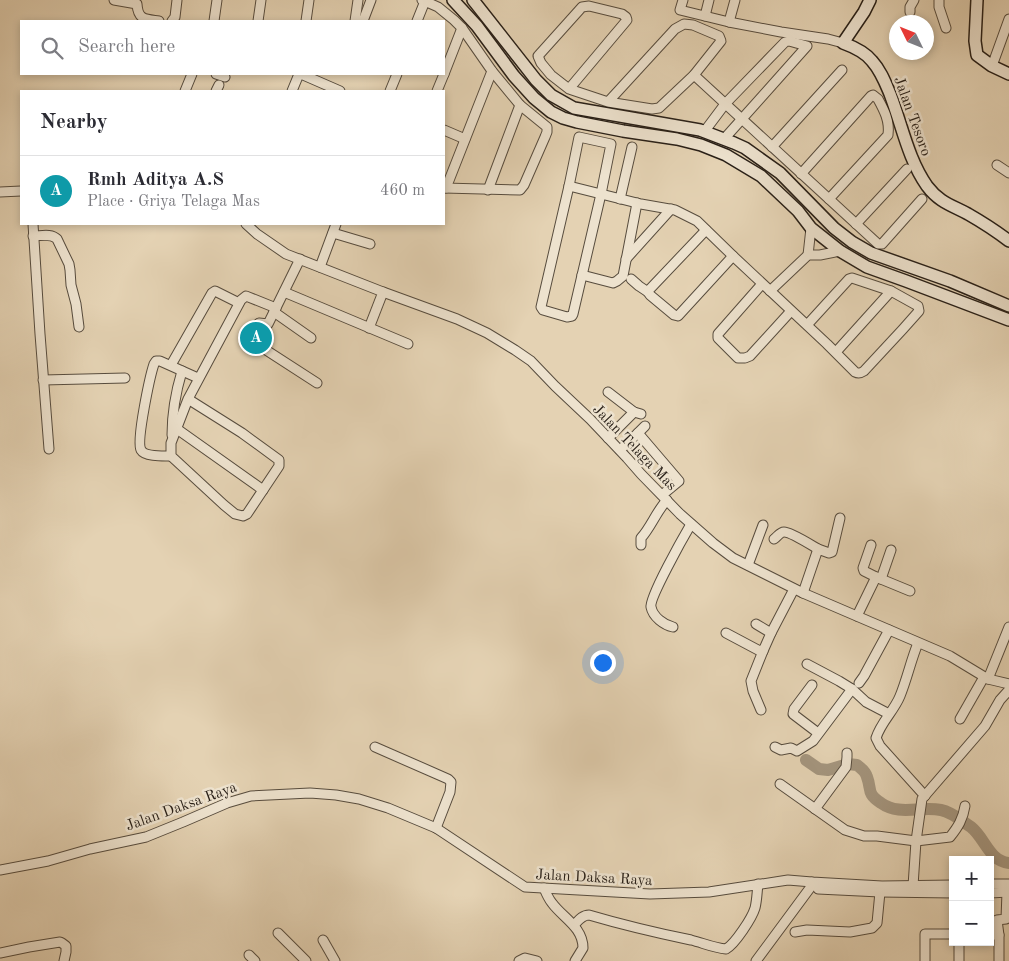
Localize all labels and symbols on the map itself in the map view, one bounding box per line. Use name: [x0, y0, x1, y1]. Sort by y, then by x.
north arrow: [889, 15, 934, 60]
street label: Jalan Tesoro: [890, 75, 933, 158]
pin: A: [240, 319, 272, 357]
street label: Jalan Telaga Mas: [589, 402, 679, 494]
your location: [590, 650, 616, 676]
street label: Jalan Daksa Raya: [124, 780, 240, 834]
street label: Jalan Daksa Raya: [535, 868, 653, 889]

